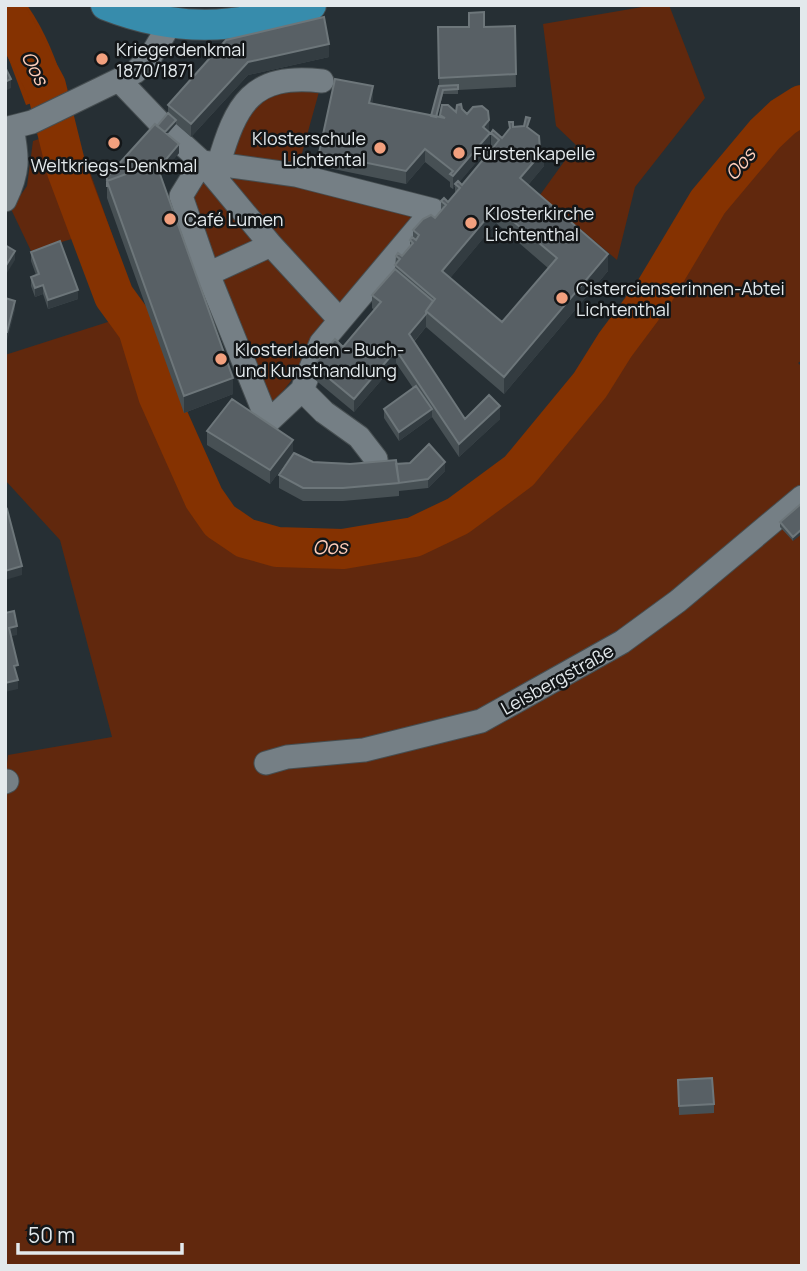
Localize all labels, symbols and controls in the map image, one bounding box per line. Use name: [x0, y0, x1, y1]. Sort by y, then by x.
place label: Kriegerdenkmal 1870/1871: [116, 37, 245, 82]
water label: Oos: [16, 47, 55, 91]
marker: Kriegerdenkmal 1870/1871: [94, 51, 110, 67]
place label: Klosterschule Lichtental: [252, 126, 366, 171]
marker: Weltkriegs-Denkmal: [106, 135, 122, 151]
marker: Klosterschule Lichtental: [372, 140, 388, 156]
place label: Fürstenkapelle: [473, 141, 595, 165]
water label: Oos: [719, 141, 762, 186]
marker: Fürstenkapelle: [451, 145, 467, 161]
place label: Weltkriegs-Denkmal: [31, 153, 197, 177]
place label: Klosterkirche Lichtenthal: [485, 201, 594, 246]
place label: Café Lumen: [184, 207, 283, 231]
marker: Café Lumen: [162, 211, 178, 227]
marker: Klosterkirche Lichtenthal: [463, 215, 479, 231]
place label: Cistercienserinnen-Abtei Lichtenthal: [576, 276, 785, 321]
marker: Cistercienserinnen-Abtei Lichtenthal: [554, 290, 570, 306]
place label: Klosterladen - Buch- und Kunsthandlung: [235, 337, 404, 382]
marker: Klosterladen - Buch- und Kunsthandlung: [213, 351, 229, 367]
water label: Oos: [312, 534, 350, 560]
street label: Leisbergstraße: [496, 638, 618, 720]
scale bar: [18, 1212, 182, 1256]
text: 50 m: [28, 1221, 75, 1249]

